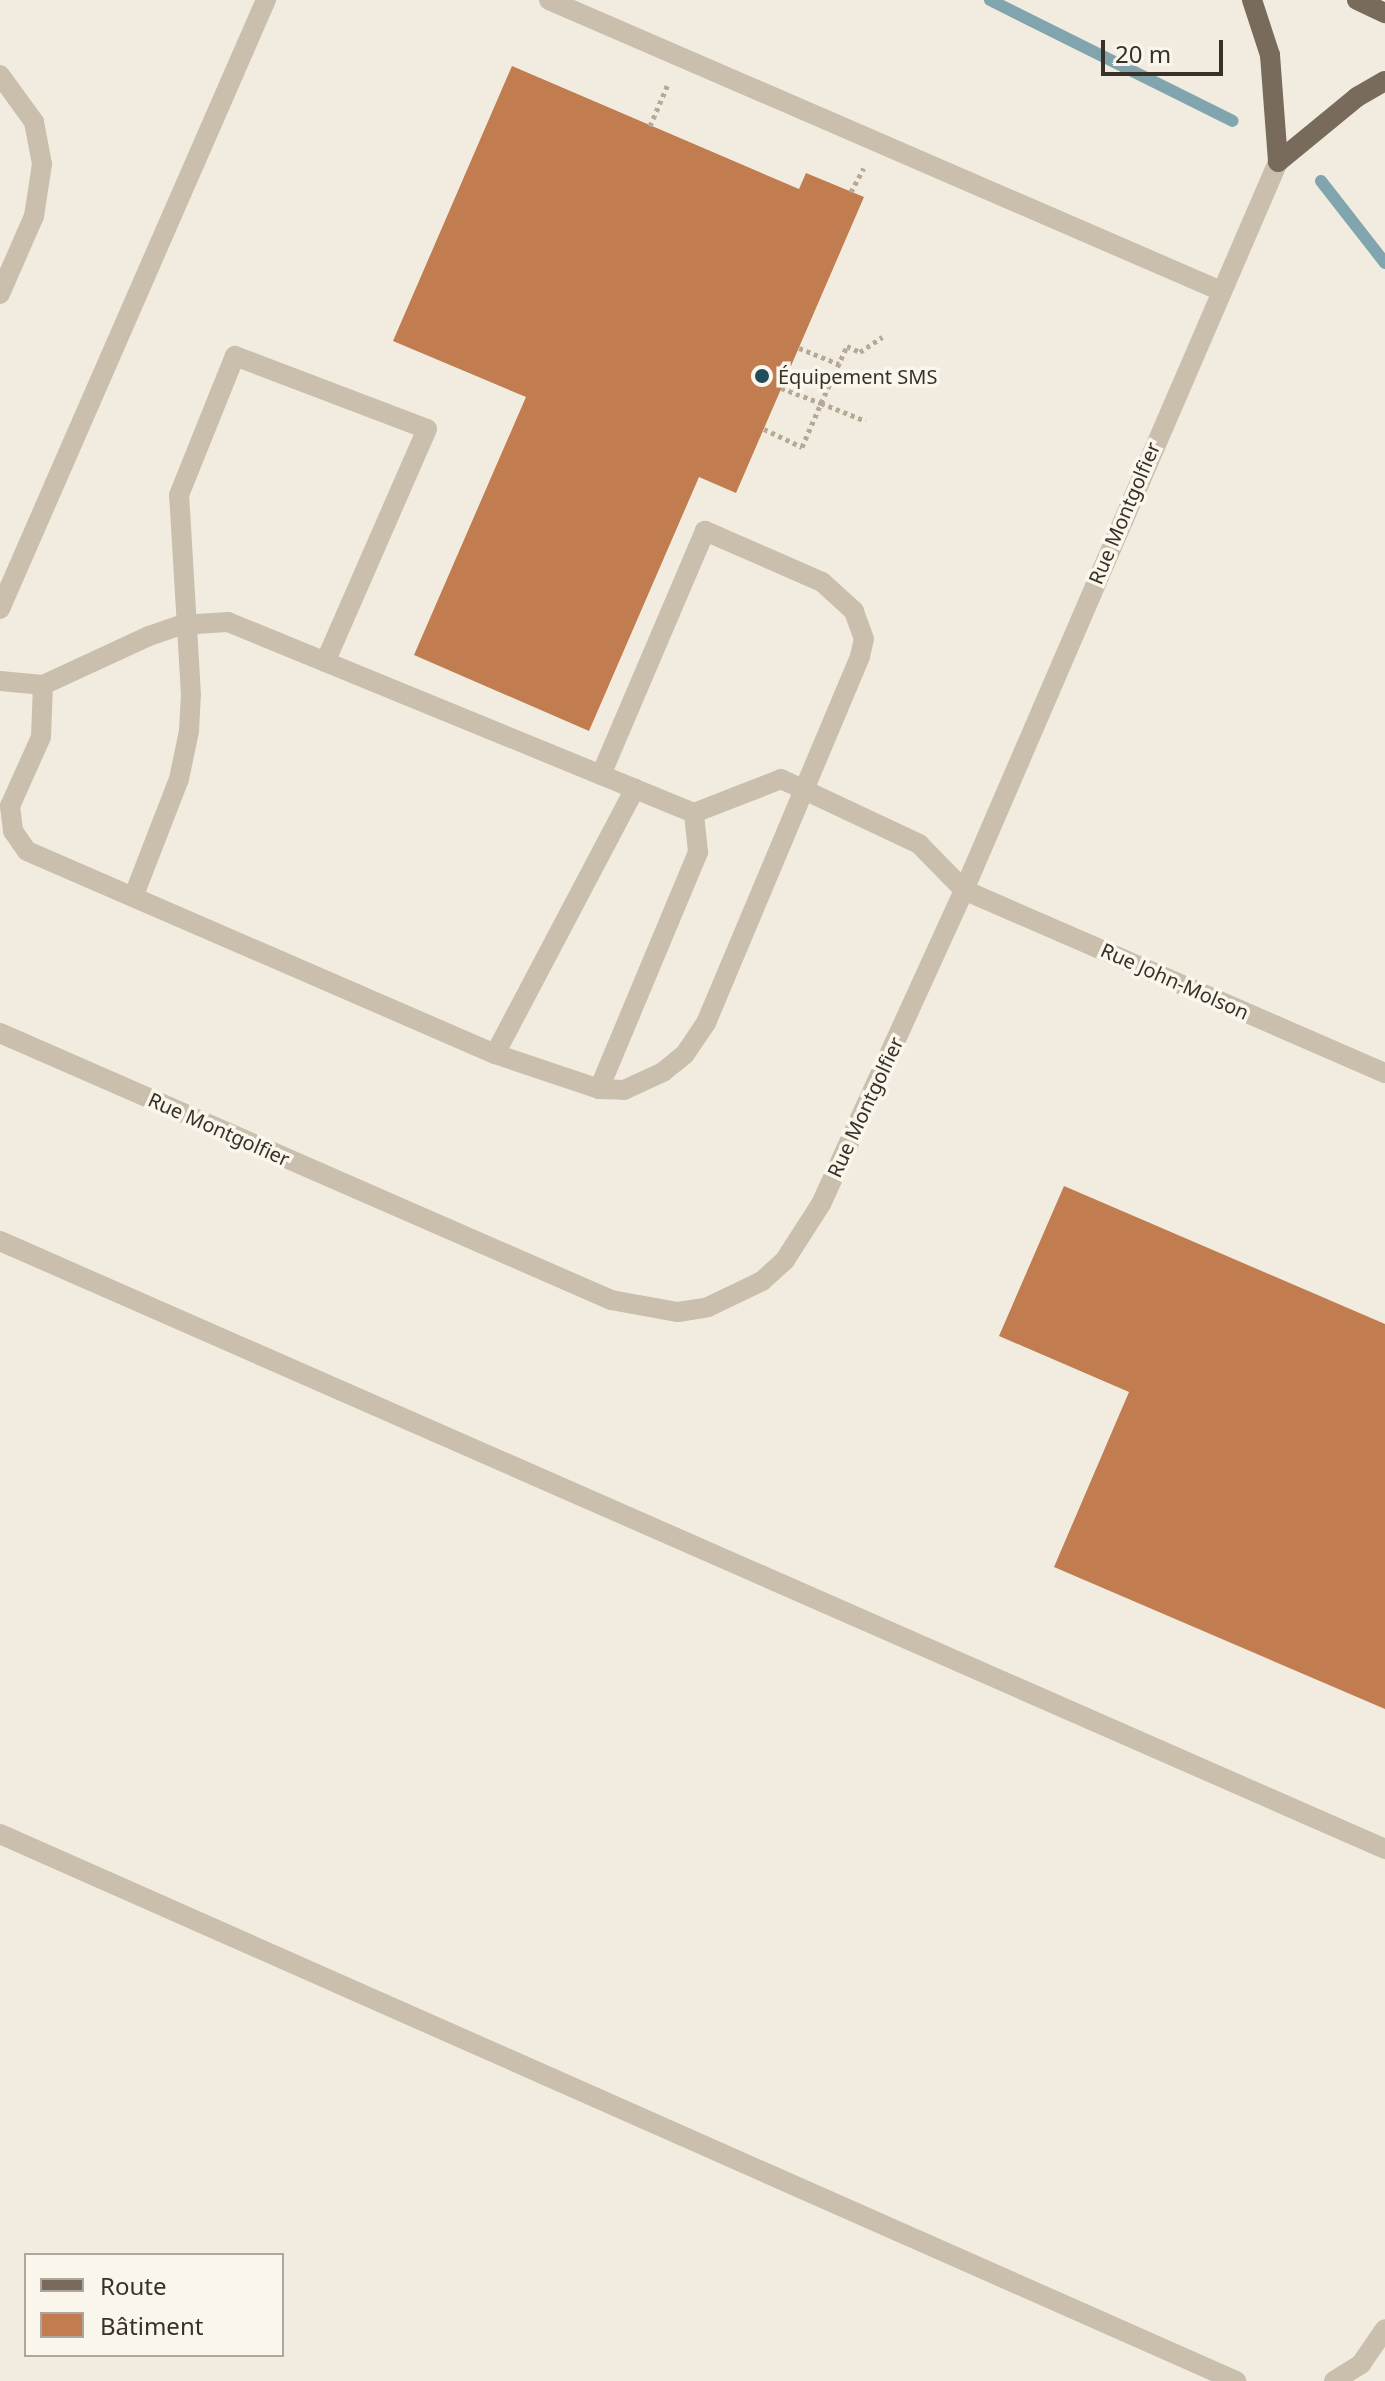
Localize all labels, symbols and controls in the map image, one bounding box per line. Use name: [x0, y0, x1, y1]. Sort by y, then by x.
scale bar: [1105, 24, 1227, 74]
text: 20 m: [1115, 37, 1171, 70]
place label: Équipement SMS: [778, 364, 937, 388]
marker: Équipement SMS: [753, 367, 771, 385]
street label: Rue Montgolfier: [1083, 438, 1165, 588]
street label: Rue John-Molson: [1097, 938, 1253, 1024]
street label: Rue Montgolfier: [822, 1033, 908, 1181]
street label: Rue Montgolfier: [145, 1087, 293, 1171]
legend: [24, 2253, 284, 2357]
text: Route: [100, 2269, 166, 2302]
text: Bâtiment: [100, 2309, 203, 2342]

